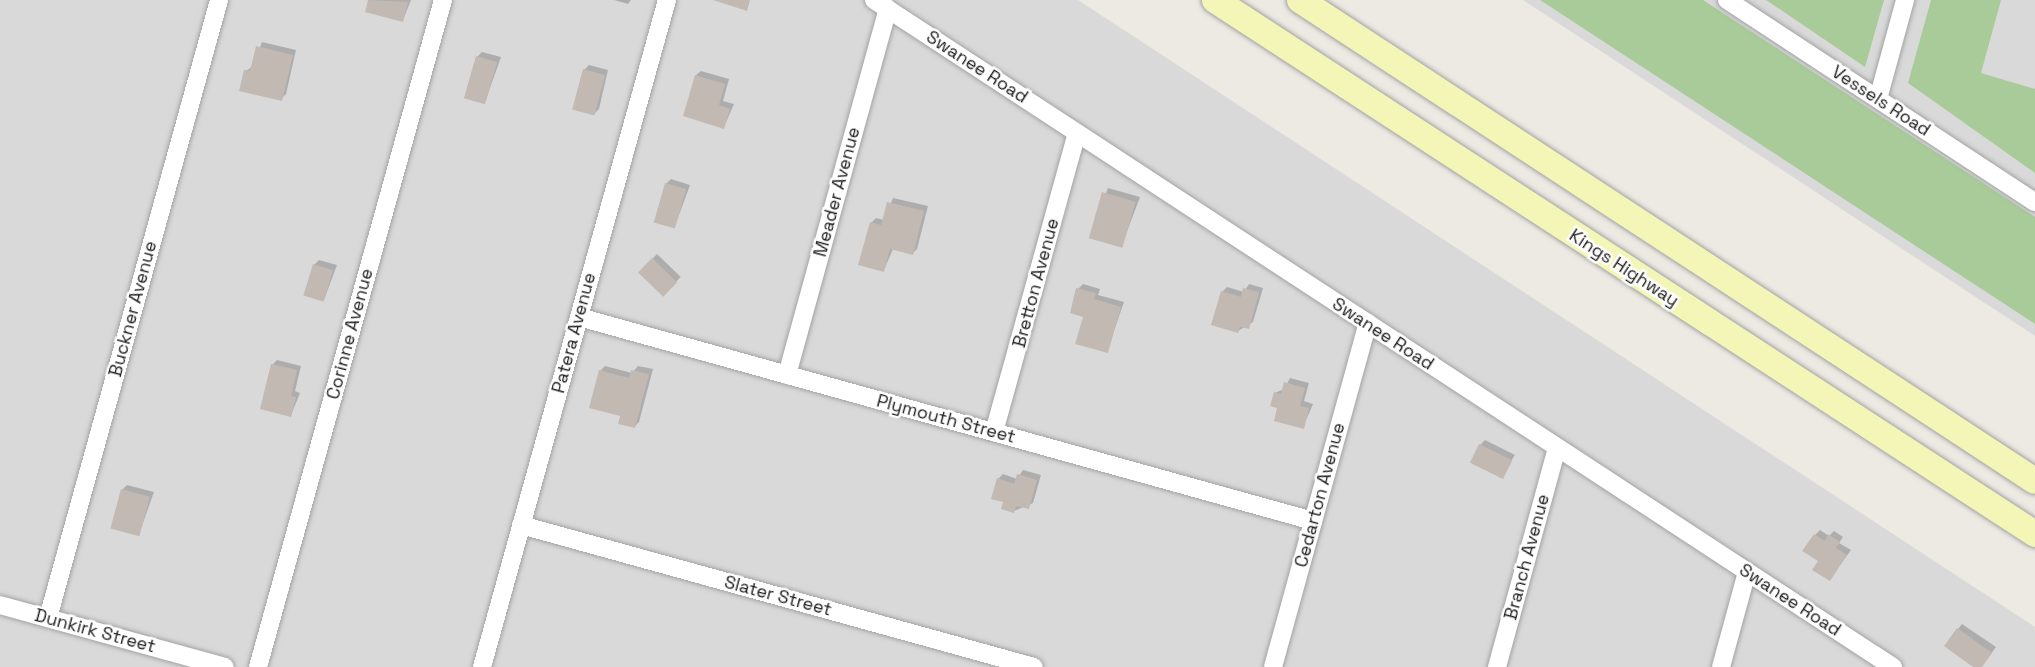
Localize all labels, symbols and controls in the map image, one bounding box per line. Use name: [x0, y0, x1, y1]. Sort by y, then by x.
street label: Swanee Road: [922, 26, 1032, 108]
street label: Vessels Road: [1828, 61, 1934, 141]
street label: Meader Avenue: [809, 125, 865, 259]
street label: Bretton Avenue: [1008, 216, 1064, 350]
street label: Kings Highway: [1565, 225, 1683, 311]
street label: Buckner Avenue: [104, 239, 162, 379]
street label: Corinne Avenue: [322, 266, 378, 402]
street label: Patera Avenue: [548, 270, 600, 396]
street label: Swanee Road: [1328, 293, 1438, 375]
street label: Plymouth Street: [874, 390, 1018, 448]
street label: Cedarton Avenue: [1290, 420, 1350, 570]
street label: Branch Avenue: [1500, 492, 1554, 622]
street label: Swanee Road: [1735, 559, 1845, 641]
street label: Slater Street: [722, 571, 834, 621]
street label: Dunkirk Street: [32, 604, 158, 658]

